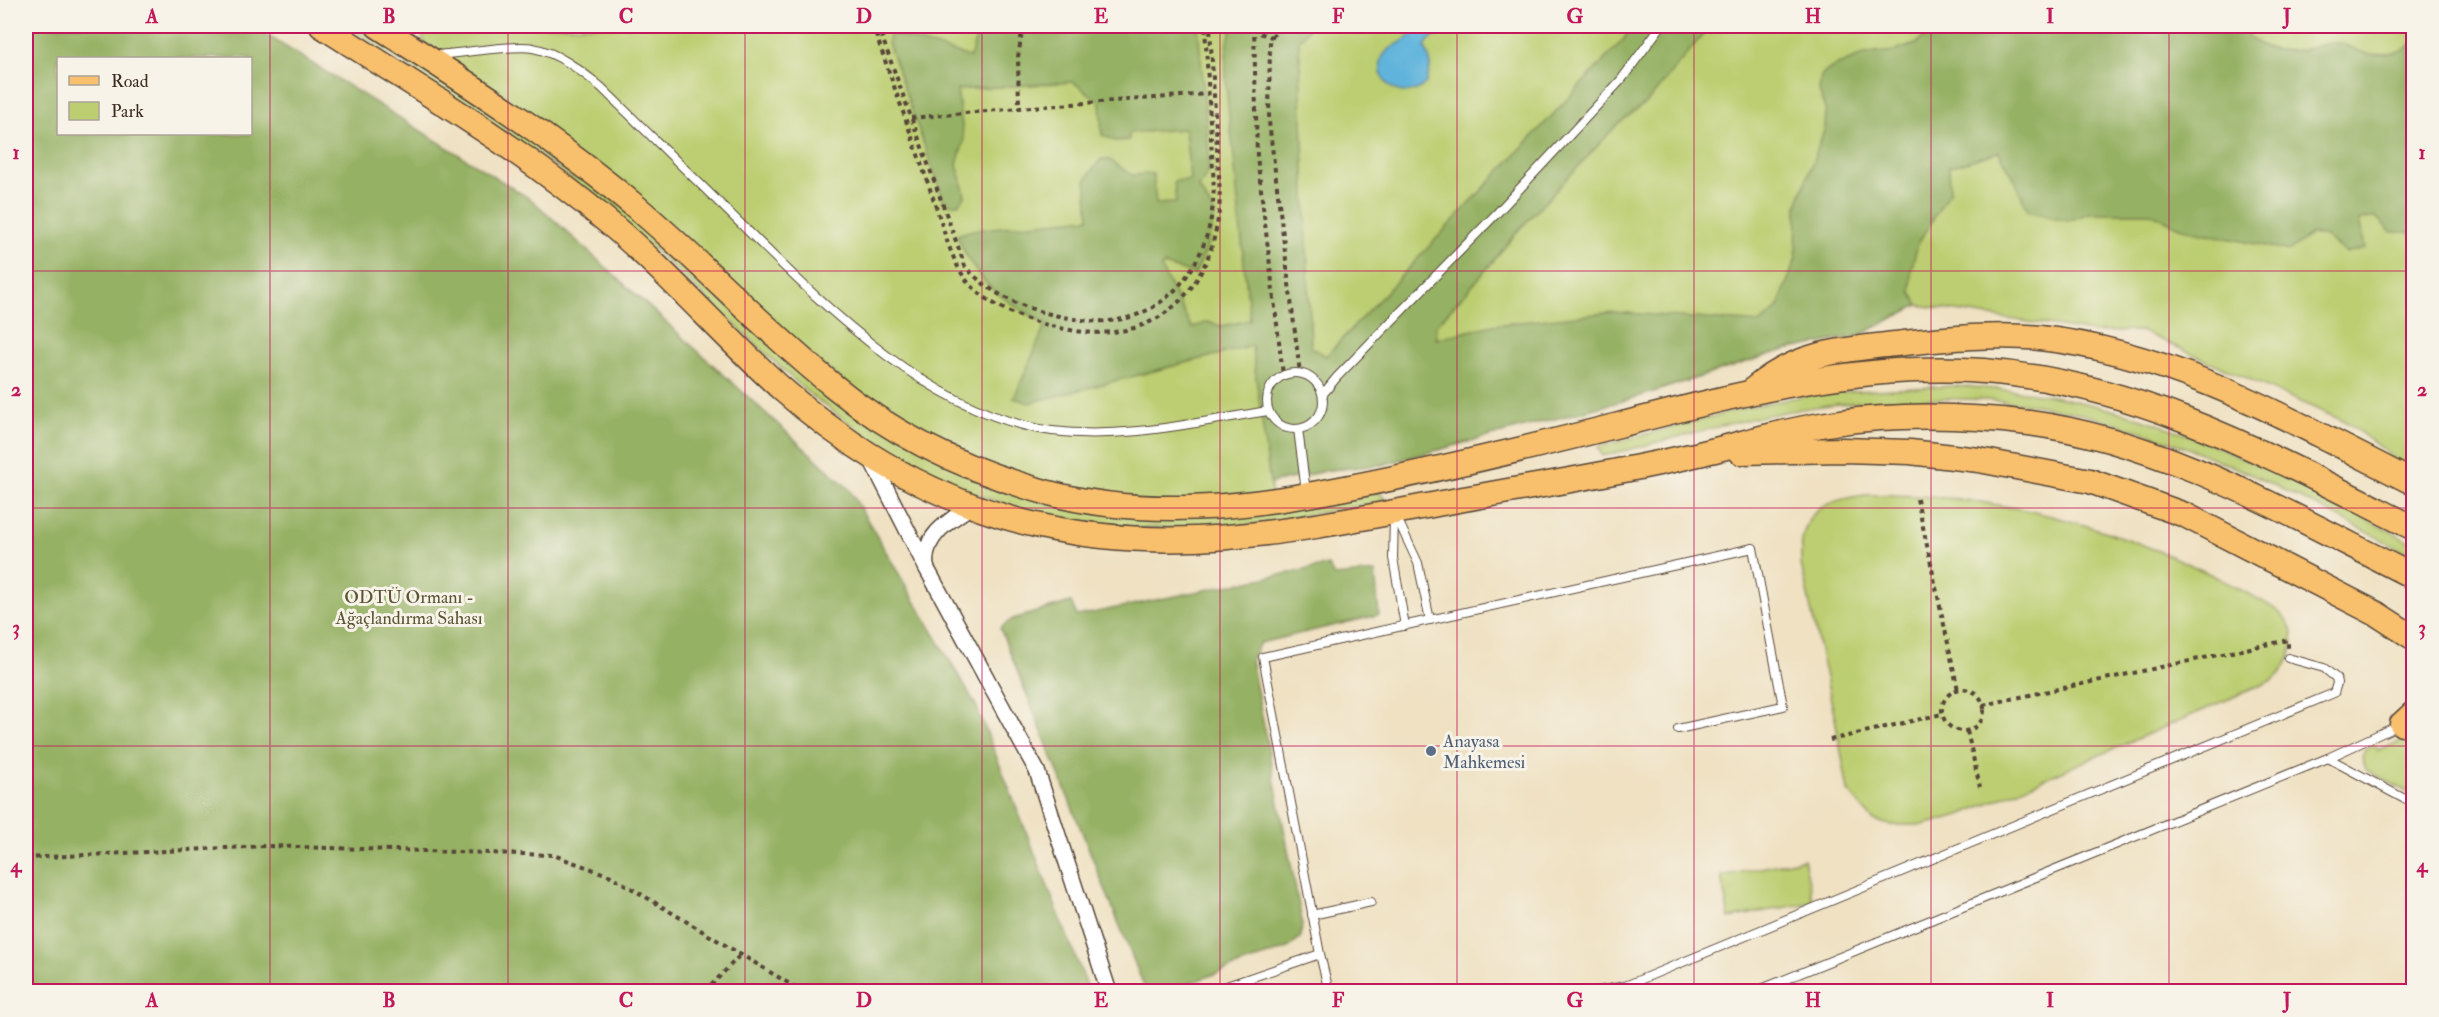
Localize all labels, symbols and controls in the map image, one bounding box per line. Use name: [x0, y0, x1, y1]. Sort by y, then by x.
text: A: [145, 4, 159, 29]
text: B: [382, 4, 396, 29]
text: C: [619, 4, 633, 29]
text: D: [856, 4, 872, 29]
text: E: [1094, 4, 1109, 29]
text: F: [1332, 4, 1345, 29]
text: G: [1567, 4, 1584, 29]
text: H: [1805, 4, 1821, 29]
text: I: [2046, 4, 2054, 29]
text: J: [2282, 4, 2291, 29]
legend: [57, 57, 252, 135]
text: Road: [111, 70, 149, 93]
text: Park: [111, 100, 144, 123]
text: 1: [12, 140, 20, 165]
text: 1: [2418, 140, 2426, 165]
text: 2: [11, 377, 21, 402]
text: 2: [2417, 377, 2427, 402]
park label: ODTÜ Ormanı - Ağaçlandırma Sahası: [335, 586, 483, 630]
text: 3: [12, 615, 20, 640]
text: 3: [2418, 615, 2426, 640]
place label: Anayasa Mahkemesi: [1442, 730, 1526, 774]
marker: Anayasa Mahkemesi: [1424, 744, 1438, 758]
text: 4: [10, 853, 23, 878]
text: 4: [2416, 853, 2429, 878]
text: A: [145, 988, 159, 1013]
text: B: [382, 988, 396, 1013]
text: C: [619, 988, 633, 1013]
text: D: [856, 988, 872, 1013]
text: E: [1094, 988, 1109, 1013]
text: F: [1332, 988, 1345, 1013]
text: G: [1567, 988, 1584, 1013]
text: H: [1805, 988, 1821, 1013]
text: I: [2046, 988, 2054, 1013]
text: J: [2282, 988, 2291, 1013]

